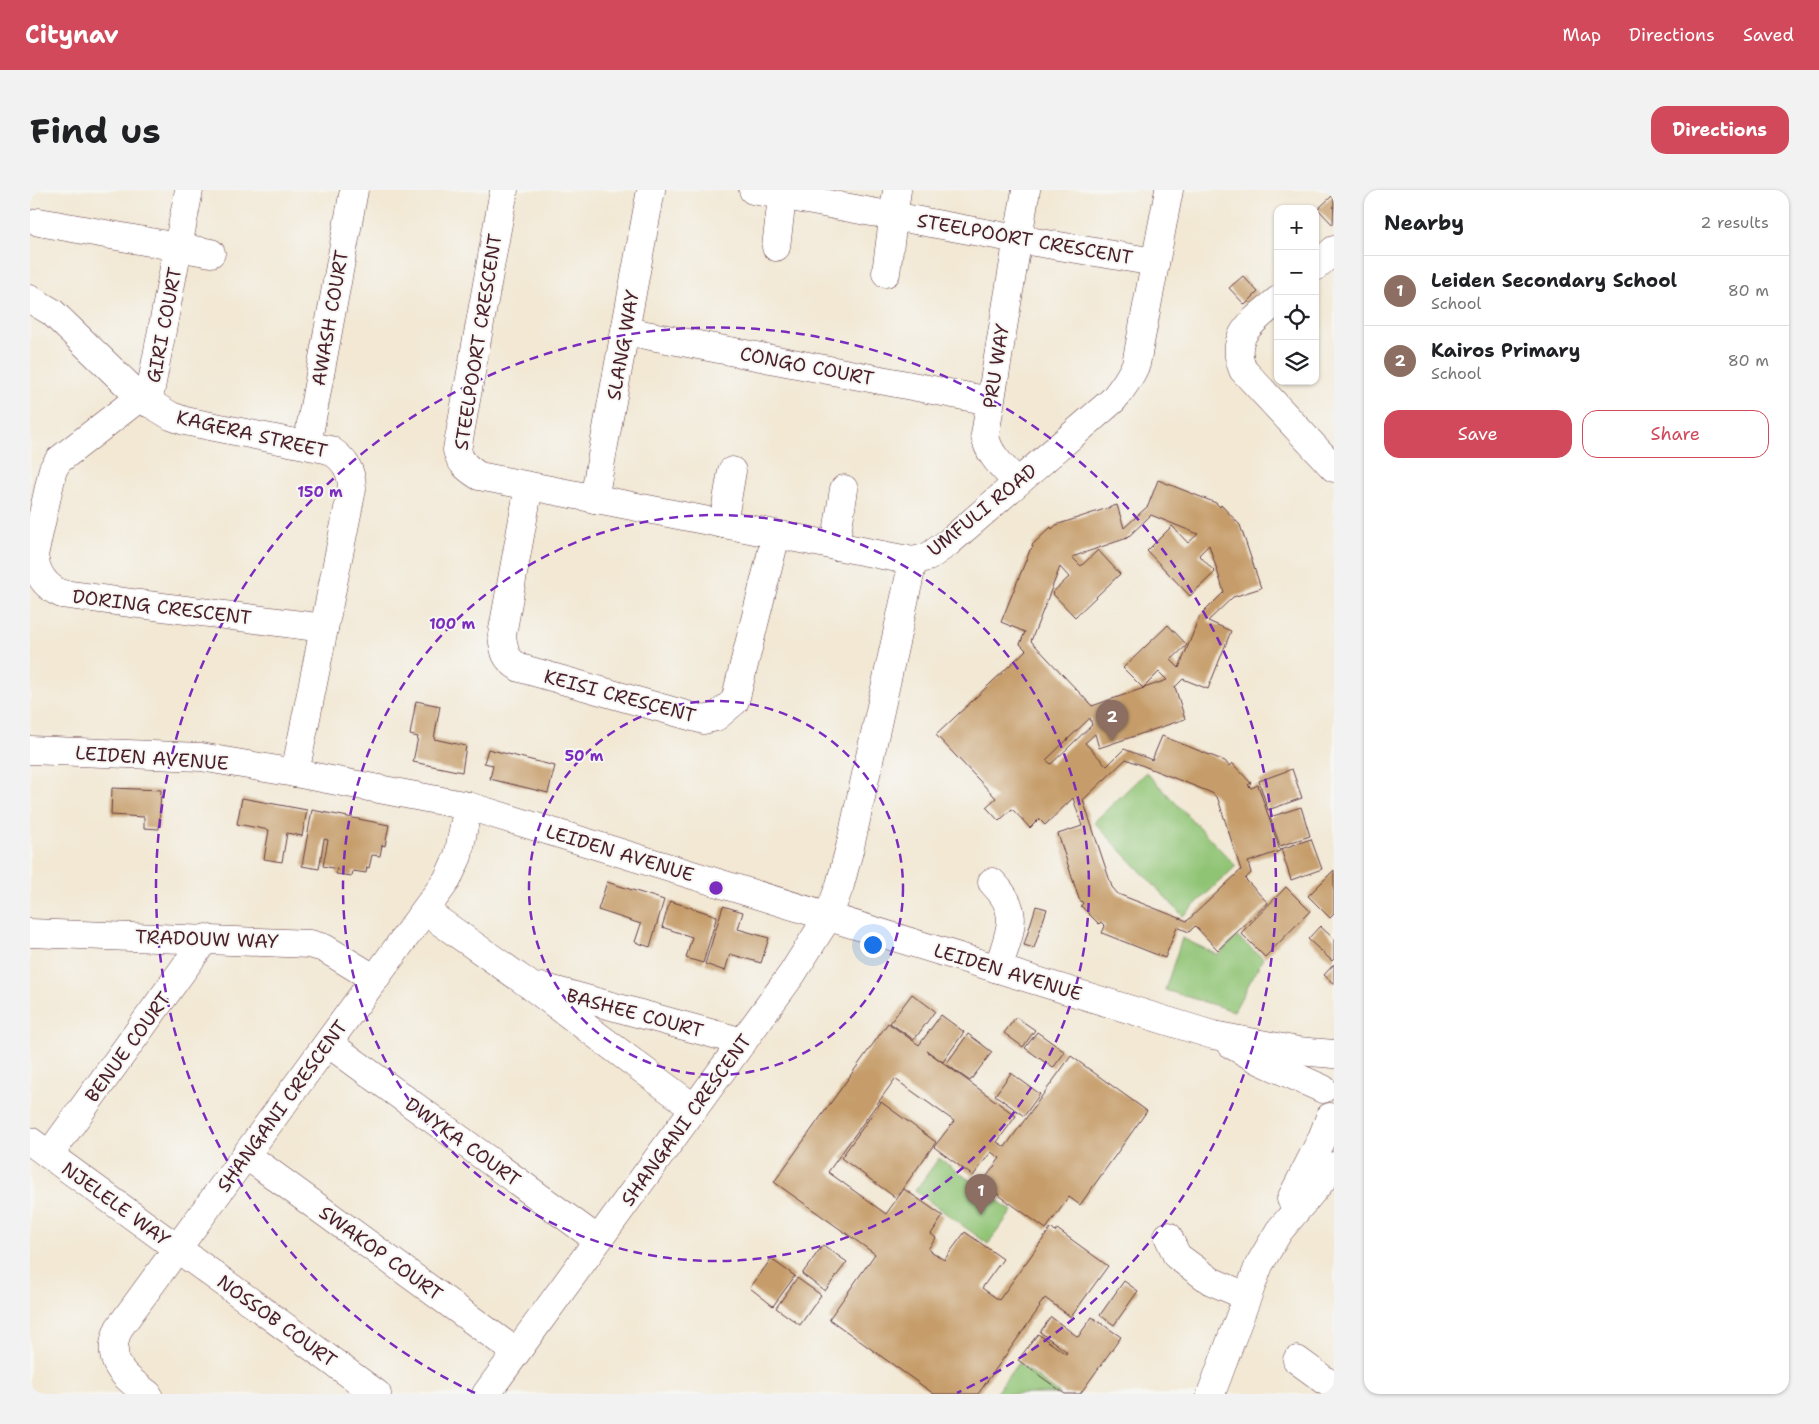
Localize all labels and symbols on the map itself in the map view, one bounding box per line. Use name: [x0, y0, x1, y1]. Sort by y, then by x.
street label: STEELPOORT CRESCENT: [915, 208, 1135, 270]
street label: STEELPOORT CRESCENT: [449, 232, 507, 452]
street label: AWASH COURT: [306, 248, 354, 388]
street label: GIRI COURT: [141, 265, 187, 385]
street label: SLANG WAY: [601, 287, 645, 402]
street label: PRU WAY: [977, 321, 1015, 410]
street label: CONGO COURT: [738, 341, 876, 391]
street label: KAGERA STREET: [174, 404, 330, 464]
street label: UMFULI ROAD: [922, 458, 1042, 562]
text: 150 m: [297, 482, 343, 502]
street label: DORING CRESCENT: [71, 584, 253, 630]
text: 100 m: [429, 614, 475, 634]
street label: KEISI CRESCENT: [541, 664, 699, 728]
pin: 2: [1096, 700, 1128, 741]
street label: LEIDEN AVENUE: [74, 740, 230, 776]
text: 50 m: [565, 746, 604, 766]
street label: LEIDEN AVENUE: [543, 819, 697, 887]
centre of rings: [707, 879, 725, 897]
street label: TRADOUW WAY: [135, 924, 280, 954]
your location: [860, 932, 886, 958]
street label: LEIDEN AVENUE: [931, 938, 1085, 1006]
street label: BASHEE COURT: [564, 983, 707, 1043]
street label: BENUE COURT: [79, 987, 177, 1107]
street label: SHANGANI CRESCENT: [211, 1015, 353, 1197]
street label: SHANGANI CRESCENT: [615, 1029, 757, 1211]
street label: DWYKA COURT: [400, 1092, 526, 1192]
street label: NJELELE WAY: [57, 1156, 176, 1252]
pin: 1: [965, 1174, 997, 1215]
street label: SWAKOP COURT: [314, 1200, 448, 1306]
street label: NOSSOB COURT: [212, 1269, 342, 1373]

